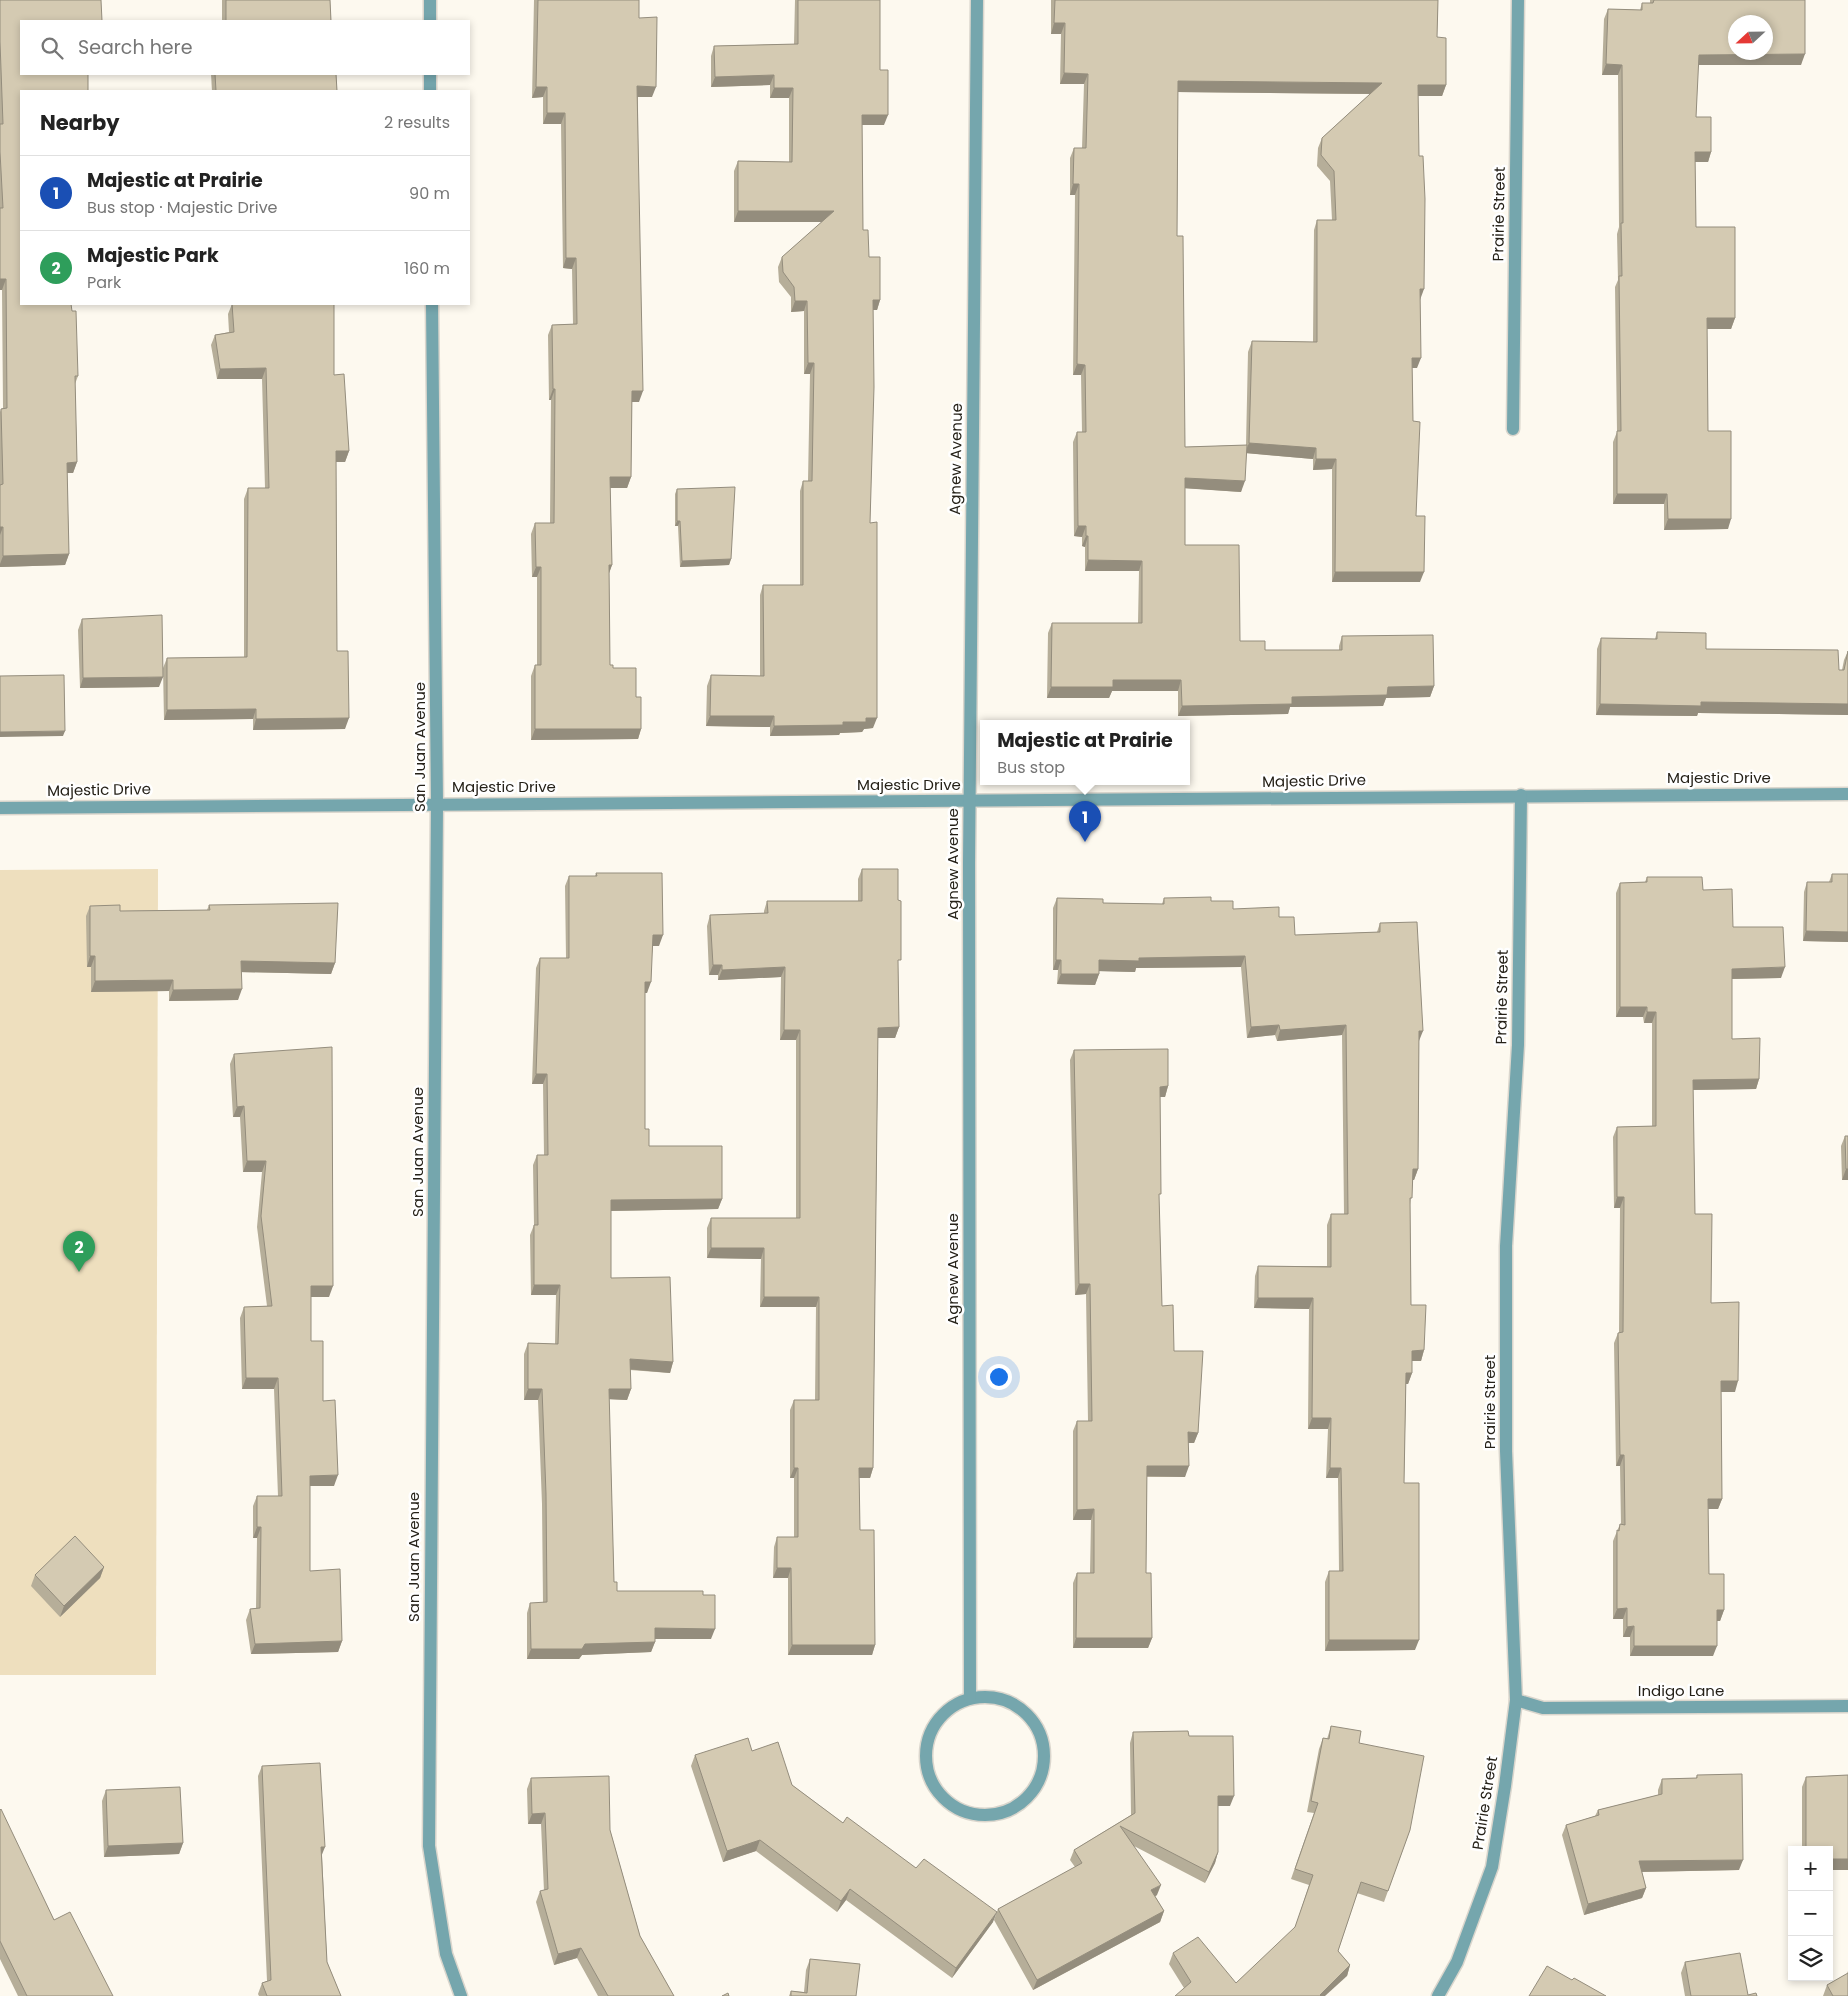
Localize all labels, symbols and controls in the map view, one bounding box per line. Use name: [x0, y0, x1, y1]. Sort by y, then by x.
north arrow: [1728, 15, 1773, 60]
search box: [20, 20, 470, 75]
icon: search: [38, 34, 66, 62]
text: Search here: [78, 34, 192, 61]
text: Nearby: [40, 108, 120, 137]
text: 2 results: [384, 111, 450, 134]
text: Majestic at Prairie: [87, 167, 263, 194]
street label: Prairie Street: [1487, 167, 1510, 261]
text: 1: [53, 182, 59, 205]
text: 90 m: [409, 182, 450, 205]
text: Bus stop · Majestic Drive: [87, 196, 278, 219]
text: Majestic Park: [87, 242, 219, 269]
text: 2: [51, 257, 61, 280]
text: 160 m: [404, 257, 450, 280]
text: Park: [87, 271, 121, 294]
street label: Agnew Avenue: [944, 403, 967, 515]
street label: San Juan Avenue: [409, 682, 430, 812]
popup: [980, 720, 1190, 785]
text: Majestic at Prairie: [997, 727, 1173, 754]
text: Bus stop: [997, 756, 1065, 779]
street label: Majestic Drive: [1667, 767, 1771, 788]
street label: Majestic Drive: [1262, 769, 1366, 792]
street label: Majestic Drive: [857, 774, 961, 795]
street label: Majestic Drive: [452, 776, 556, 797]
street label: Majestic Drive: [47, 778, 151, 801]
pin: 1: [1069, 801, 1101, 842]
street label: Agnew Avenue: [942, 808, 963, 920]
street label: Prairie Street: [1490, 950, 1513, 1044]
street label: San Juan Avenue: [407, 1087, 428, 1217]
street label: Agnew Avenue: [942, 1213, 963, 1325]
pin: 2: [63, 1231, 95, 1272]
street label: Prairie Street: [1479, 1355, 1500, 1449]
your location: [986, 1364, 1012, 1390]
street label: San Juan Avenue: [403, 1492, 424, 1622]
street label: Indigo Lane: [1638, 1680, 1724, 1701]
street label: Prairie Street: [1467, 1755, 1502, 1851]
map controls: [1788, 1846, 1833, 1981]
button: +: [1788, 1846, 1833, 1891]
button: −: [1788, 1891, 1833, 1936]
button: layers: [1788, 1936, 1833, 1981]

